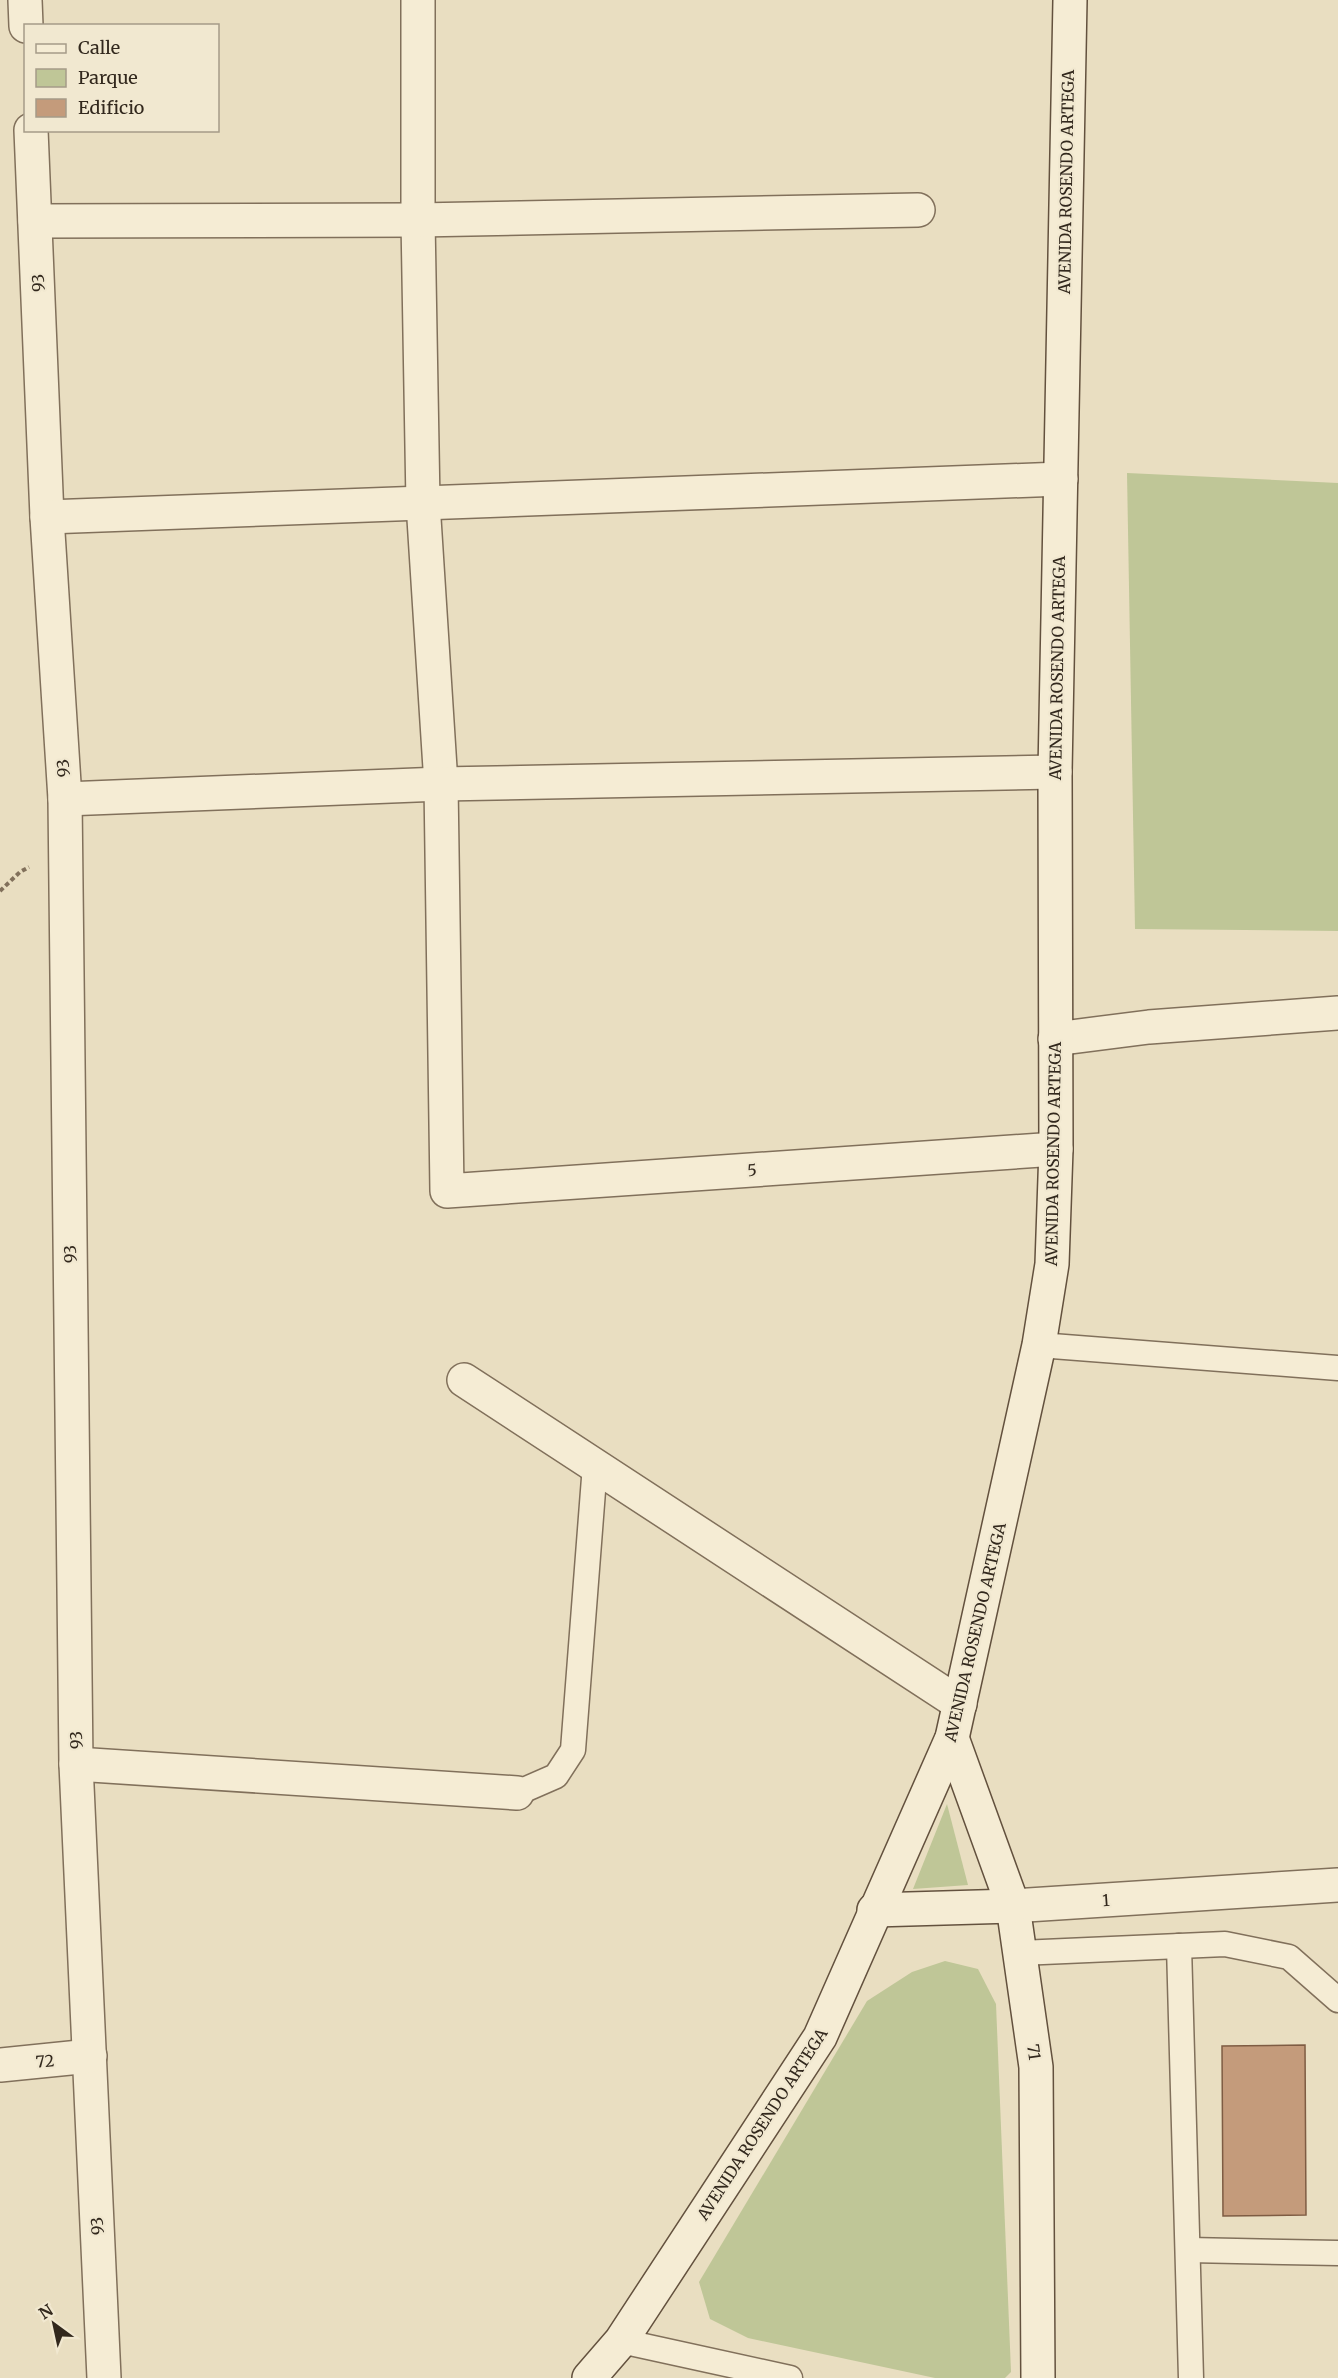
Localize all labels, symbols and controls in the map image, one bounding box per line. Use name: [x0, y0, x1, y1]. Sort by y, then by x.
legend: [24, 24, 219, 132]
text: Calle: [78, 36, 120, 59]
text: Parque: [78, 66, 138, 89]
street label: AVENIDA ROSENDO ARTEGA: [1054, 69, 1078, 295]
text: Edificio: [78, 96, 144, 119]
street label: 93: [28, 274, 48, 292]
street label: AVENIDA ROSENDO ARTEGA: [1045, 555, 1069, 781]
street label: 93: [52, 758, 74, 778]
street label: AVENIDA ROSENDO ARTEGA: [1041, 1041, 1065, 1267]
street label: 5: [747, 1160, 757, 1180]
street label: 93: [60, 1245, 80, 1263]
street label: AVENIDA ROSENDO ARTEGA: [940, 1520, 1010, 1745]
street label: 93: [66, 1731, 86, 1749]
street label: 1: [1102, 1890, 1110, 1910]
street label: AVENIDA ROSENDO ARTEGA: [692, 2024, 832, 2224]
street label: 71: [1023, 2043, 1045, 2061]
street label: 72: [35, 2050, 55, 2072]
street label: 93: [87, 2216, 107, 2236]
north arrow: [24, 2294, 84, 2354]
text: N: [35, 2299, 57, 2323]

